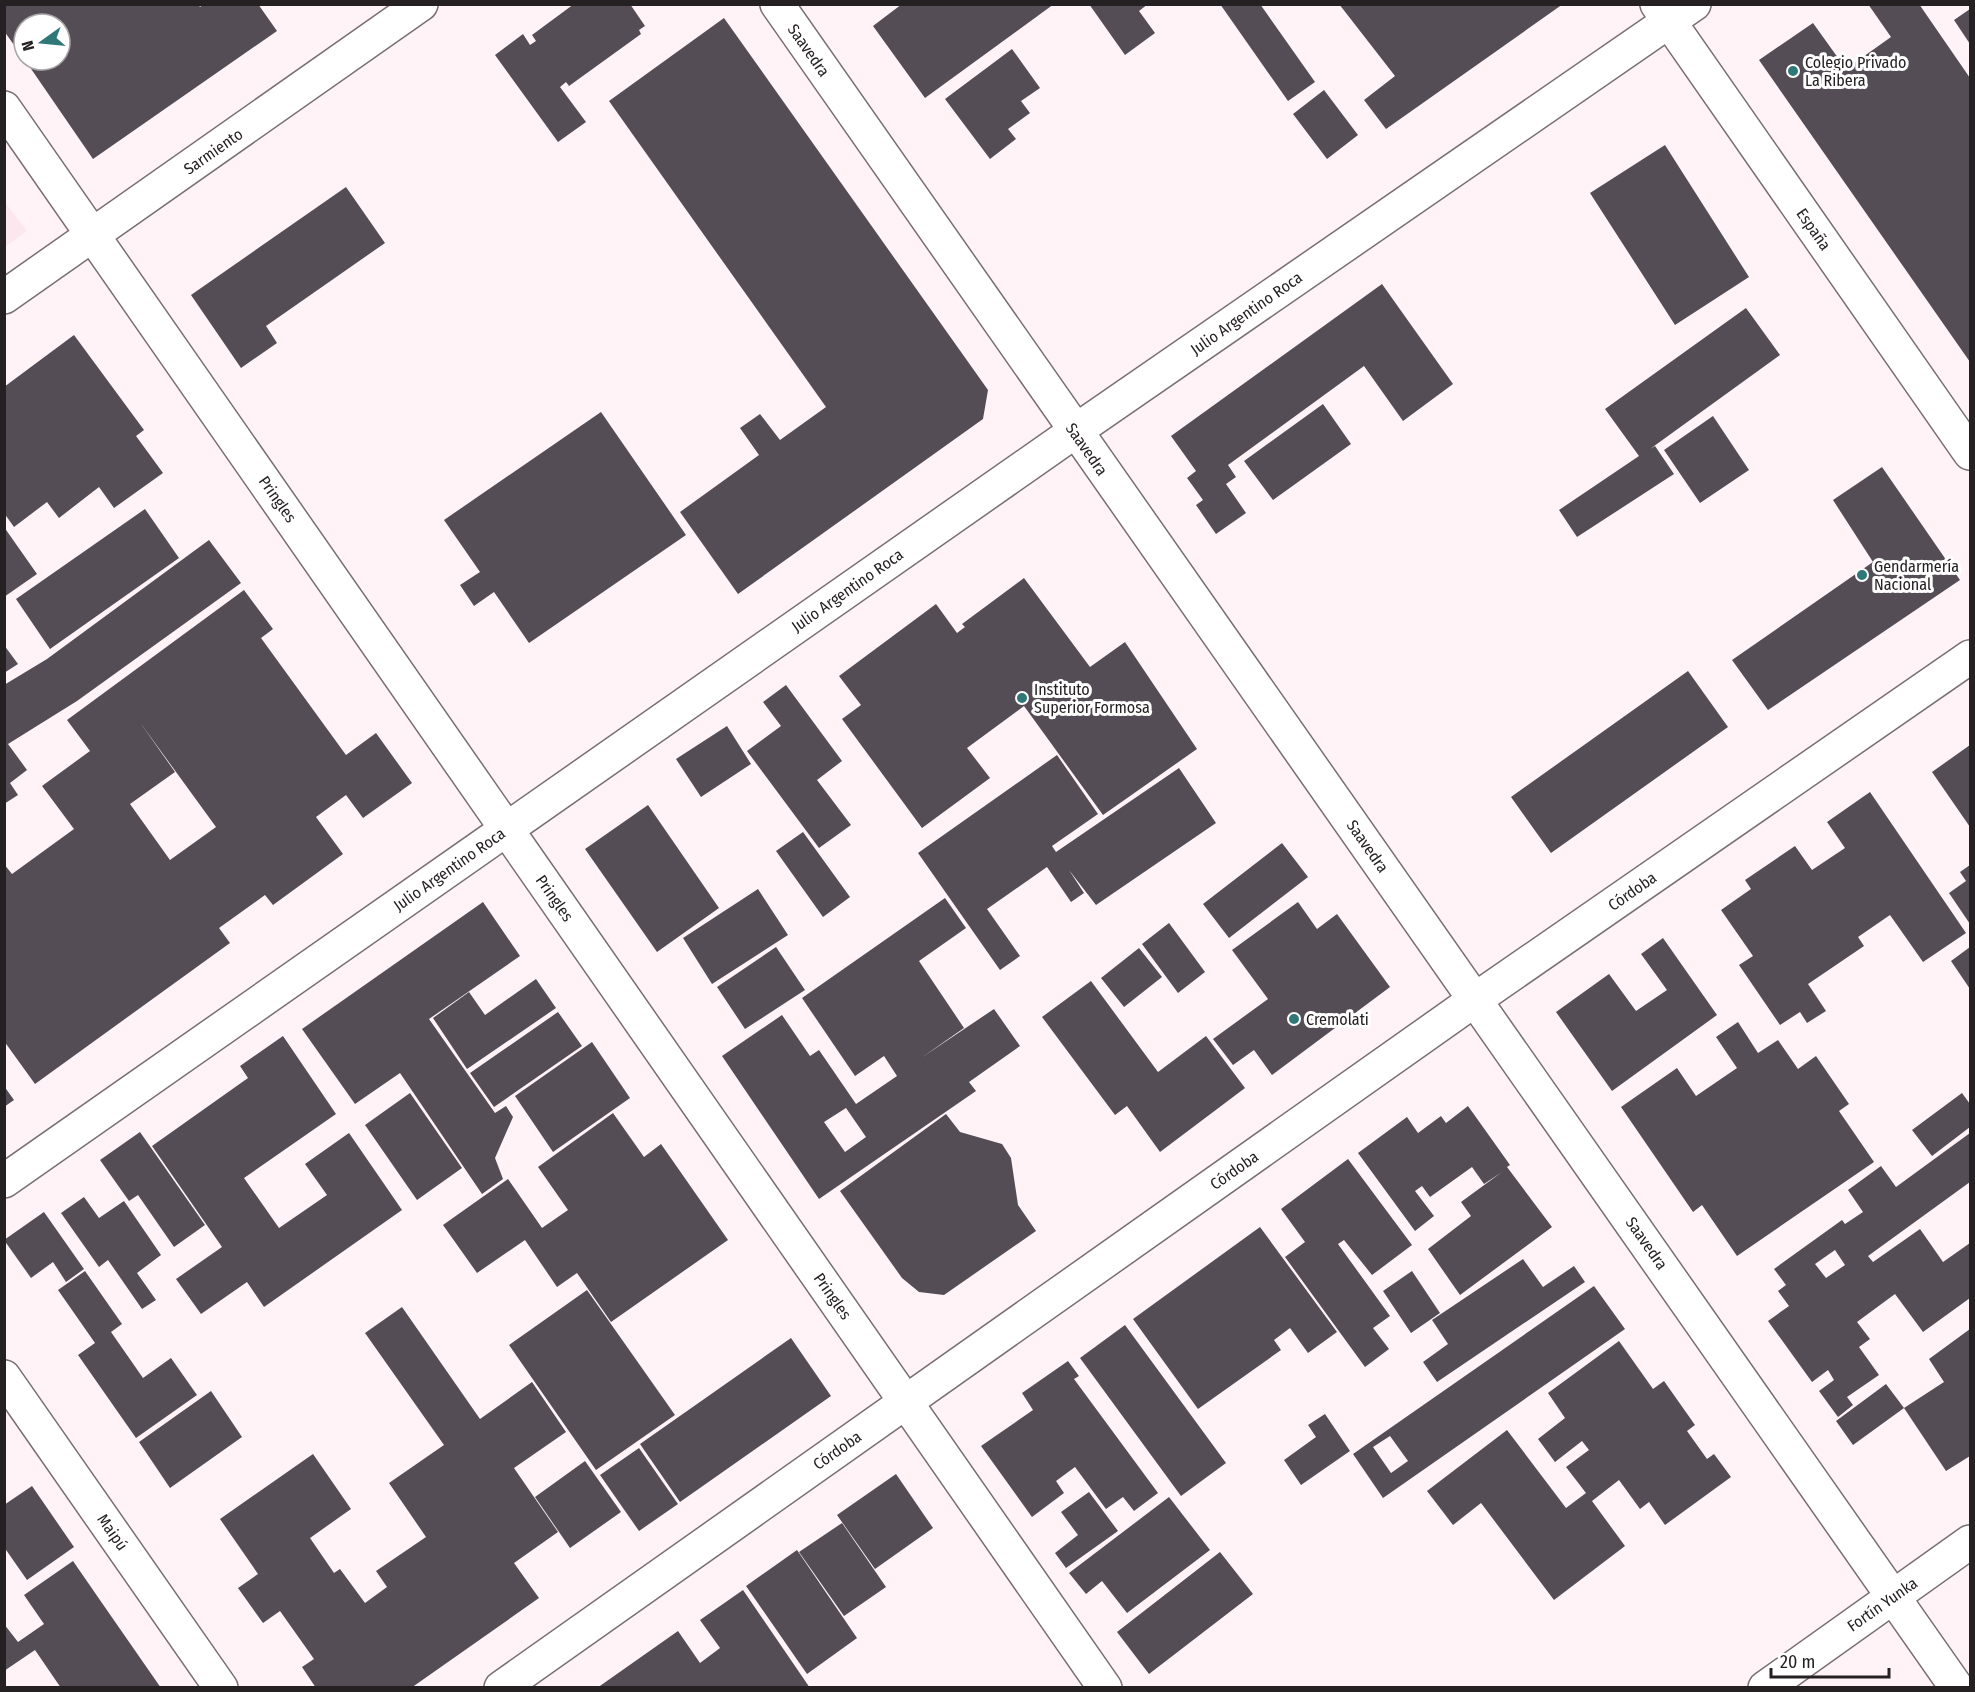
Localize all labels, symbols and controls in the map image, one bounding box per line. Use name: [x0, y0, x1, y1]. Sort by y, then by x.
north arrow: [12, 12, 72, 72]
street label: Saavedra: [784, 20, 834, 80]
text: N: [18, 39, 38, 53]
place label: Colegio Privado La Ribera: [1805, 53, 1906, 90]
marker: Colegio Privado La Ribera: [1786, 64, 1800, 78]
street label: Sarmiento: [180, 124, 246, 179]
street label: España: [1792, 205, 1835, 254]
street label: Julio Argentino Roca: [1187, 268, 1306, 359]
street label: Saavedra: [1062, 419, 1112, 479]
street label: Pringles: [255, 472, 301, 526]
street label: Julio Argentino Roca: [788, 545, 907, 636]
place label: Gendarmería Nacional: [1874, 557, 1959, 594]
marker: Gendarmería Nacional: [1855, 568, 1869, 582]
place label: Instituto Superior Formosa: [1034, 680, 1150, 717]
marker: Instituto Superior Formosa: [1015, 691, 1029, 705]
street label: Saavedra: [1343, 816, 1393, 876]
street label: Julio Argentino Roca: [390, 824, 509, 915]
street label: Córdoba: [1604, 868, 1660, 915]
street label: Pringles: [532, 871, 578, 925]
place label: Cremolati: [1306, 1010, 1369, 1029]
marker: Cremolati: [1287, 1012, 1301, 1026]
street label: Córdoba: [1206, 1147, 1262, 1194]
street label: Saavedra: [1622, 1213, 1672, 1273]
street label: Pringles: [810, 1269, 856, 1323]
street label: Córdoba: [809, 1427, 865, 1474]
street label: Maipú: [93, 1510, 132, 1554]
street label: Fortín Yunka: [1844, 1573, 1921, 1635]
scale bar: [1771, 1641, 1890, 1679]
text: 20 m: [1780, 1651, 1815, 1673]

